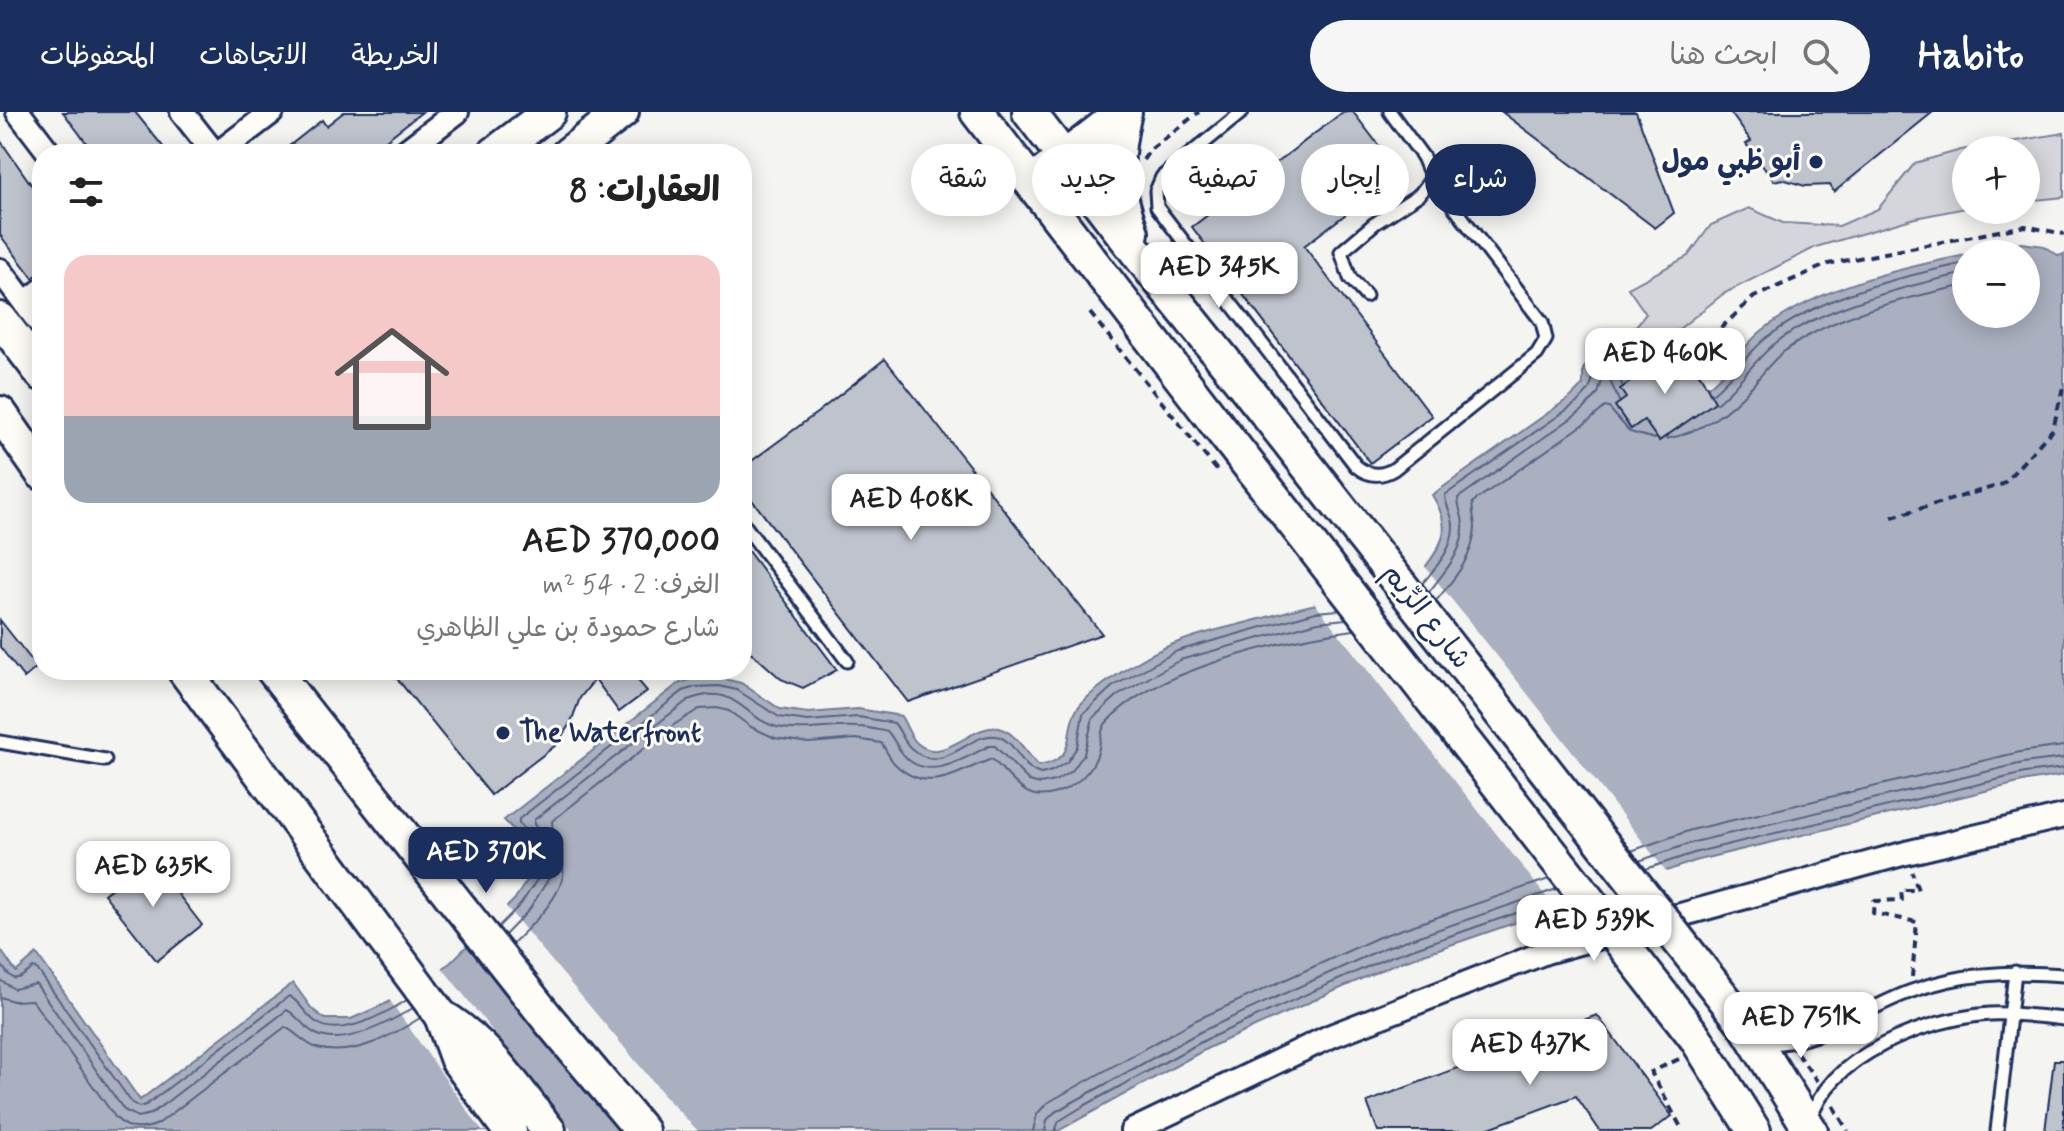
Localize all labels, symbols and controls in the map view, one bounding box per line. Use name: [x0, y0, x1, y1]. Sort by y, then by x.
search box: [1310, 20, 1870, 92]
text: Habito: [1918, 32, 2024, 81]
icon: search: [1798, 34, 1842, 78]
text: ابحث هنا: [1669, 36, 1778, 75]
text: المحفوظات: [40, 38, 155, 75]
text: الاتجاهات: [199, 38, 307, 75]
text: الخريطة: [351, 38, 439, 75]
map controls: [1952, 136, 2040, 328]
button: +: [1952, 136, 2040, 224]
place label: أبو ظبي مول: [1661, 143, 1801, 186]
chip: شقة: [911, 144, 1016, 216]
chip: جديد: [1032, 144, 1145, 216]
chip: تصفية: [1161, 144, 1285, 216]
chip: إيجار: [1301, 144, 1409, 216]
chip: شراء: [1425, 144, 1536, 216]
marker: أبو ظبي مول: [1807, 153, 1825, 171]
text: العقارات: 8: [569, 169, 720, 214]
icon: filters: [64, 170, 108, 214]
button: −: [1952, 240, 2040, 328]
pin: AED 345K: [1136, 242, 1302, 310]
text: AED 345K: [1159, 251, 1279, 285]
icon: home: [320, 307, 464, 451]
pin: AED 460K: [1582, 328, 1748, 396]
text: AED 460K: [1603, 337, 1727, 371]
pin: AED 408K: [828, 474, 994, 542]
text: AED 408K: [850, 483, 972, 517]
text: AED 370,000: [522, 519, 720, 564]
street label: شارع الرِّيم: [1372, 557, 1479, 678]
text: الغرف: 2 · 54 m²: [543, 569, 720, 603]
text: شارع حمودة بن علي الظاهري: [416, 612, 720, 646]
place label: The Waterfront: [519, 715, 702, 752]
marker: The Waterfront: [494, 724, 512, 742]
pin: AED 370K: [403, 827, 569, 895]
text: AED 370K: [426, 836, 546, 870]
pin: AED 635K: [70, 841, 236, 909]
text: AED 635K: [94, 850, 212, 884]
pin: AED 539K: [1511, 895, 1677, 963]
text: AED 539K: [1534, 904, 1654, 938]
pin: AED 751K: [1718, 992, 1884, 1060]
text: AED 751K: [1742, 1001, 1860, 1035]
pin: AED 437K: [1447, 1019, 1613, 1087]
text: AED 437K: [1470, 1028, 1590, 1062]

